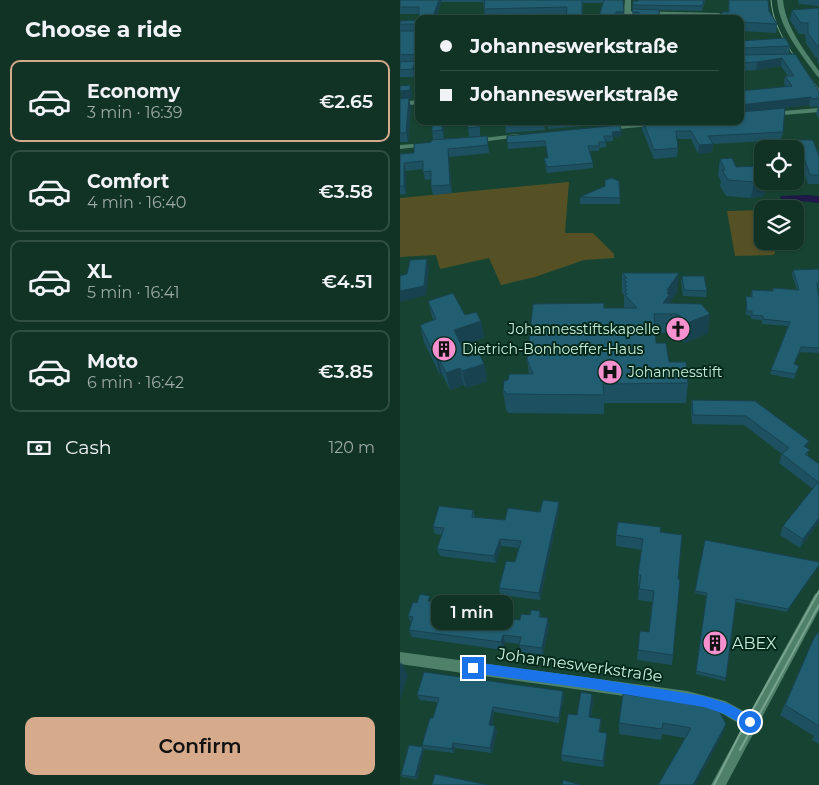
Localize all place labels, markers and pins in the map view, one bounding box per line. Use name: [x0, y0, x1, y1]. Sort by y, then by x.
church icon: Johannesstiftskapelle: [665, 316, 691, 342]
place label: Johannesstiftskapelle: [507, 320, 660, 338]
building icon: Dietrich-Bonhoeffer-Haus: [431, 336, 457, 362]
place label: Dietrich-Bonhoeffer-Haus: [462, 340, 644, 358]
hospital icon: Johannesstift: [597, 359, 623, 385]
place label: Johannesstift: [627, 363, 723, 381]
building icon: ABEX: [702, 630, 728, 656]
place label: ABEX: [732, 634, 777, 653]

